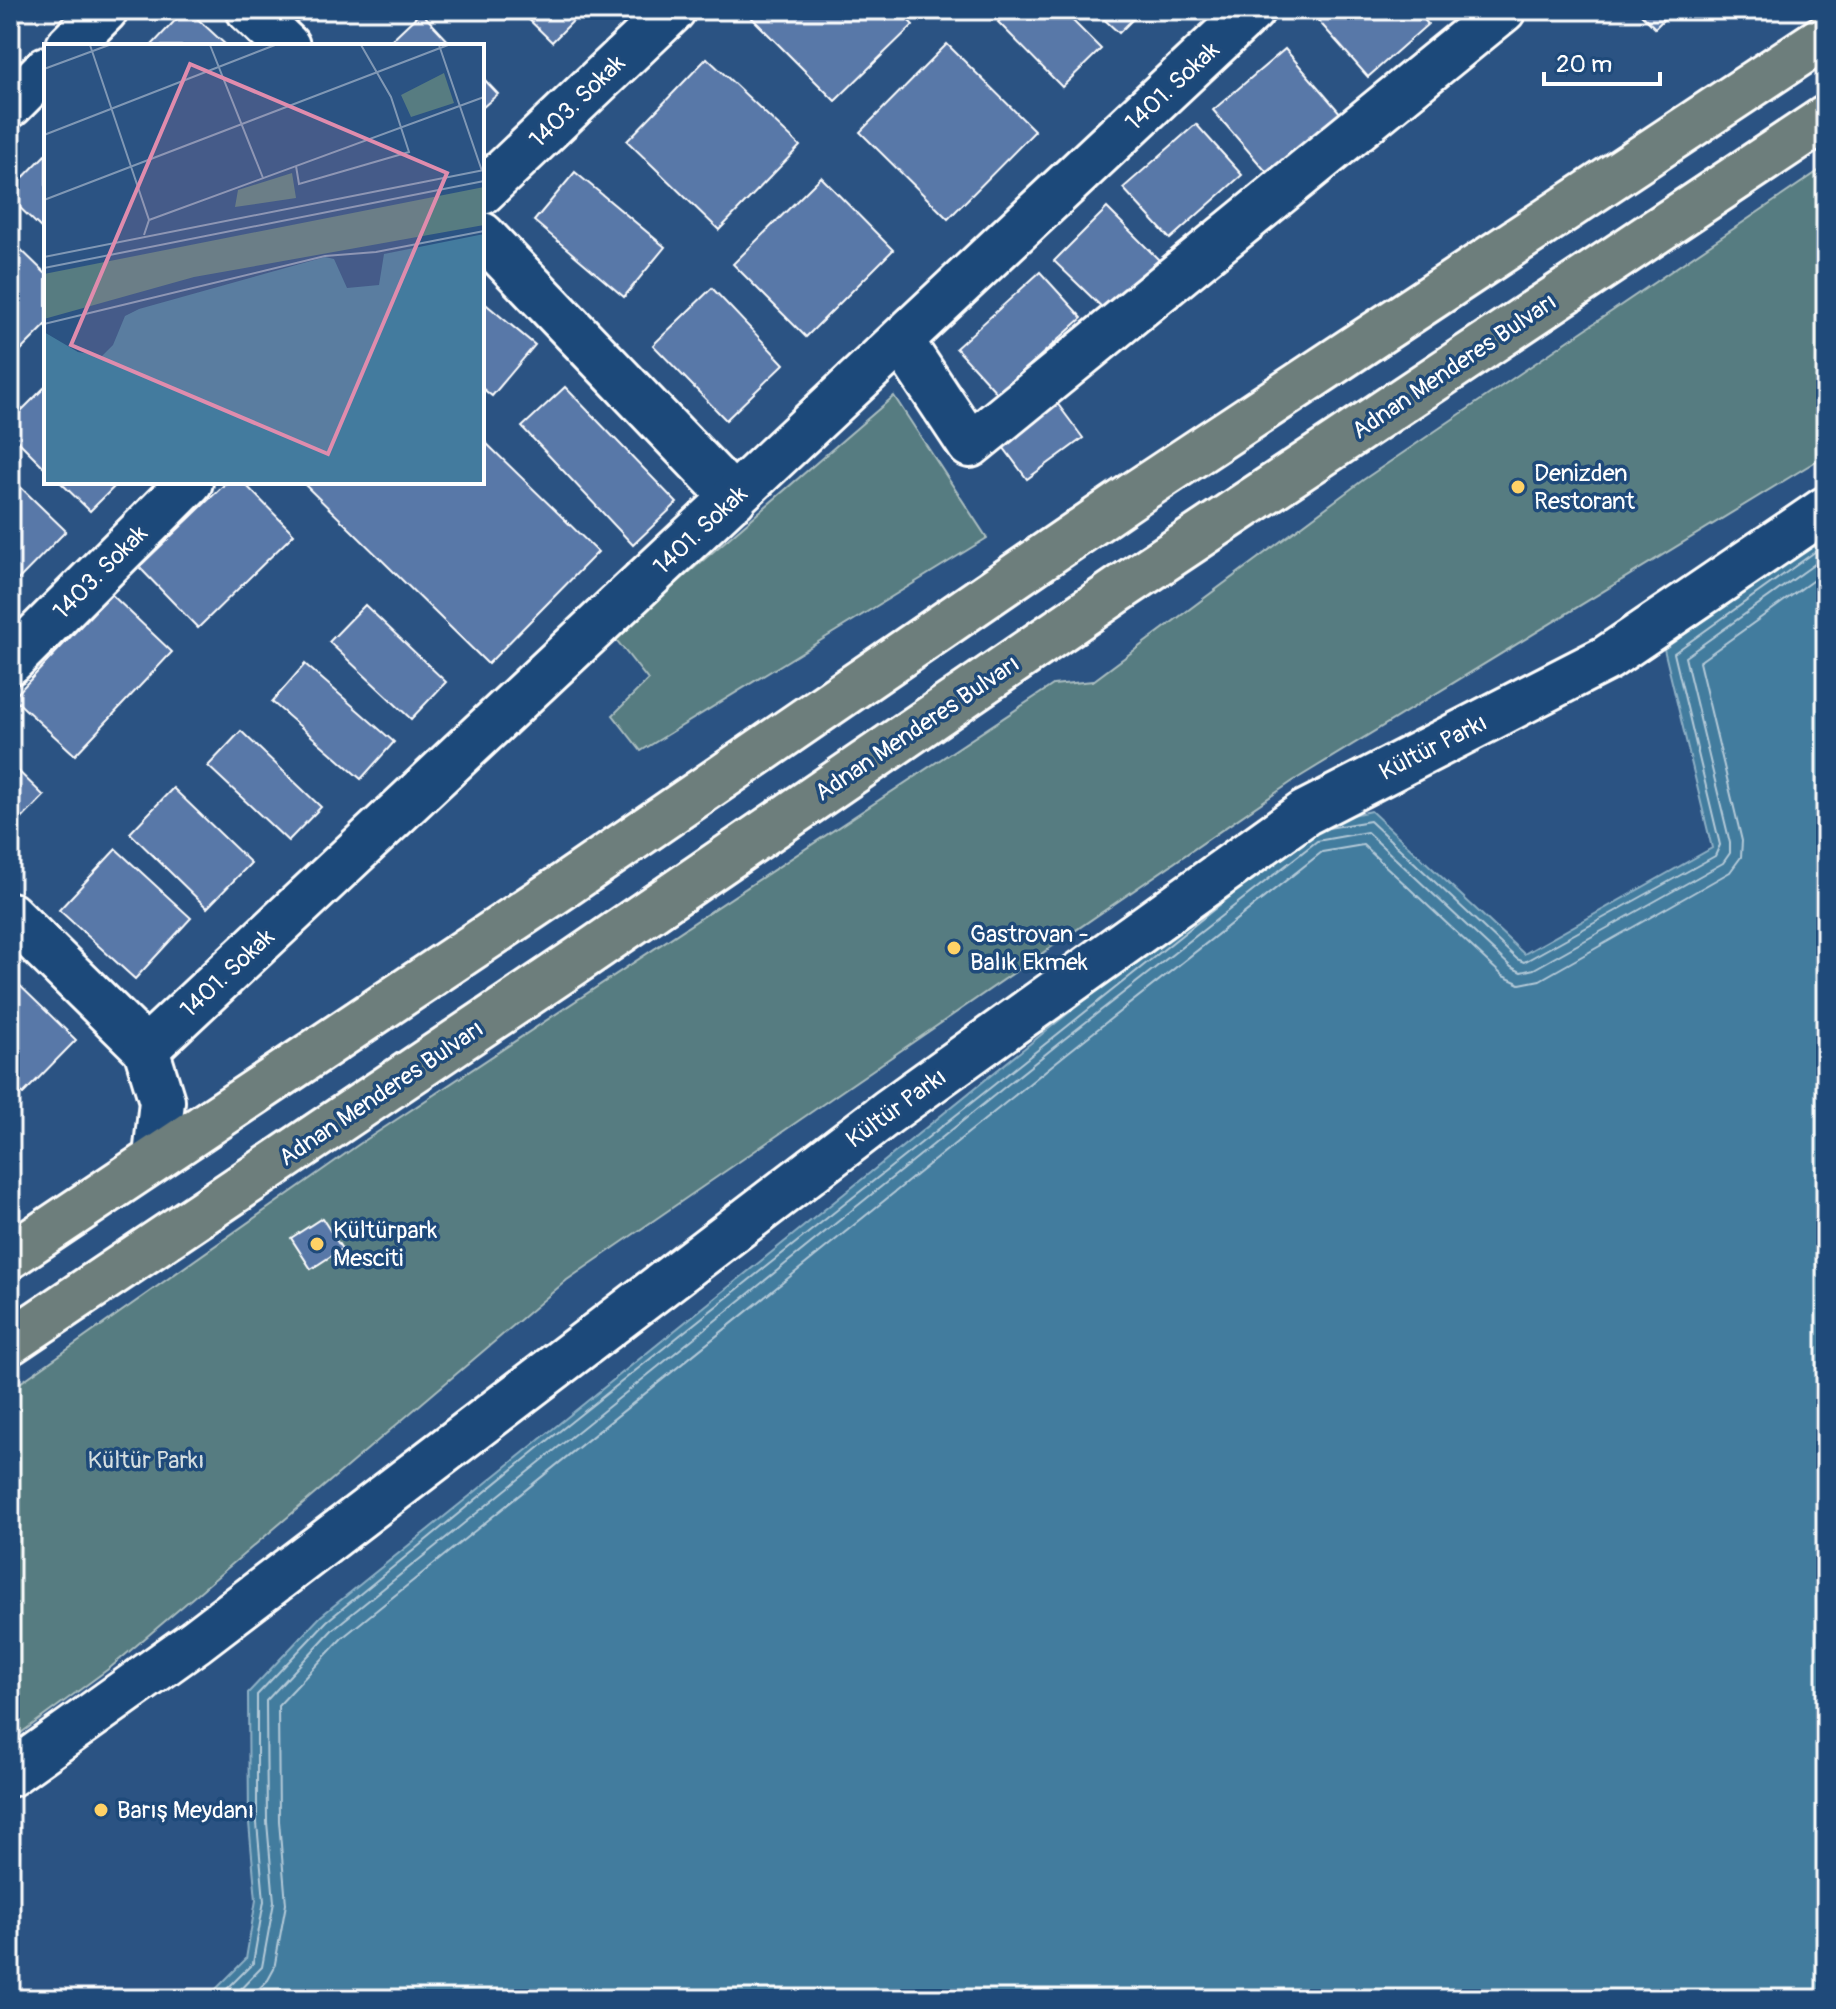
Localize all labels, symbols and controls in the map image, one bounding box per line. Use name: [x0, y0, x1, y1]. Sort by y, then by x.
street label: 1401. Sokak: [1119, 36, 1225, 137]
scale bar: [1544, 36, 1660, 86]
inset map: [44, 44, 484, 484]
street label: 1403. Sokak: [524, 49, 631, 154]
text: 20 m: [1556, 50, 1612, 79]
street label: Adnan Menderes Bulvarı: [1347, 287, 1562, 446]
place label: Denizden Restorant: [1534, 459, 1635, 516]
marker: Denizden Restorant: [1509, 478, 1527, 496]
street label: 1401. Sokak: [647, 480, 753, 581]
street label: 1403. Sokak: [47, 519, 154, 626]
street label: Adnan Menderes Bulvarı: [810, 649, 1025, 808]
street label: Kültür Parkı: [1375, 708, 1492, 787]
place label: Gastrovan - Balık Ekmek: [970, 920, 1089, 977]
street label: 1401. Sokak: [174, 923, 280, 1024]
marker: Gastrovan - Balık Ekmek: [945, 939, 963, 957]
street label: Adnan Menderes Bulvarı: [274, 1014, 489, 1173]
street label: Kültür Parkı: [840, 1062, 952, 1155]
place label: Kültürpark Mesciti: [333, 1216, 437, 1273]
marker: Kültürpark Mesciti: [308, 1235, 326, 1253]
park label: Kültür Parkı: [88, 1446, 204, 1475]
place label: Barış Meydanı: [117, 1796, 254, 1825]
marker: Barış Meydanı: [92, 1801, 110, 1819]

